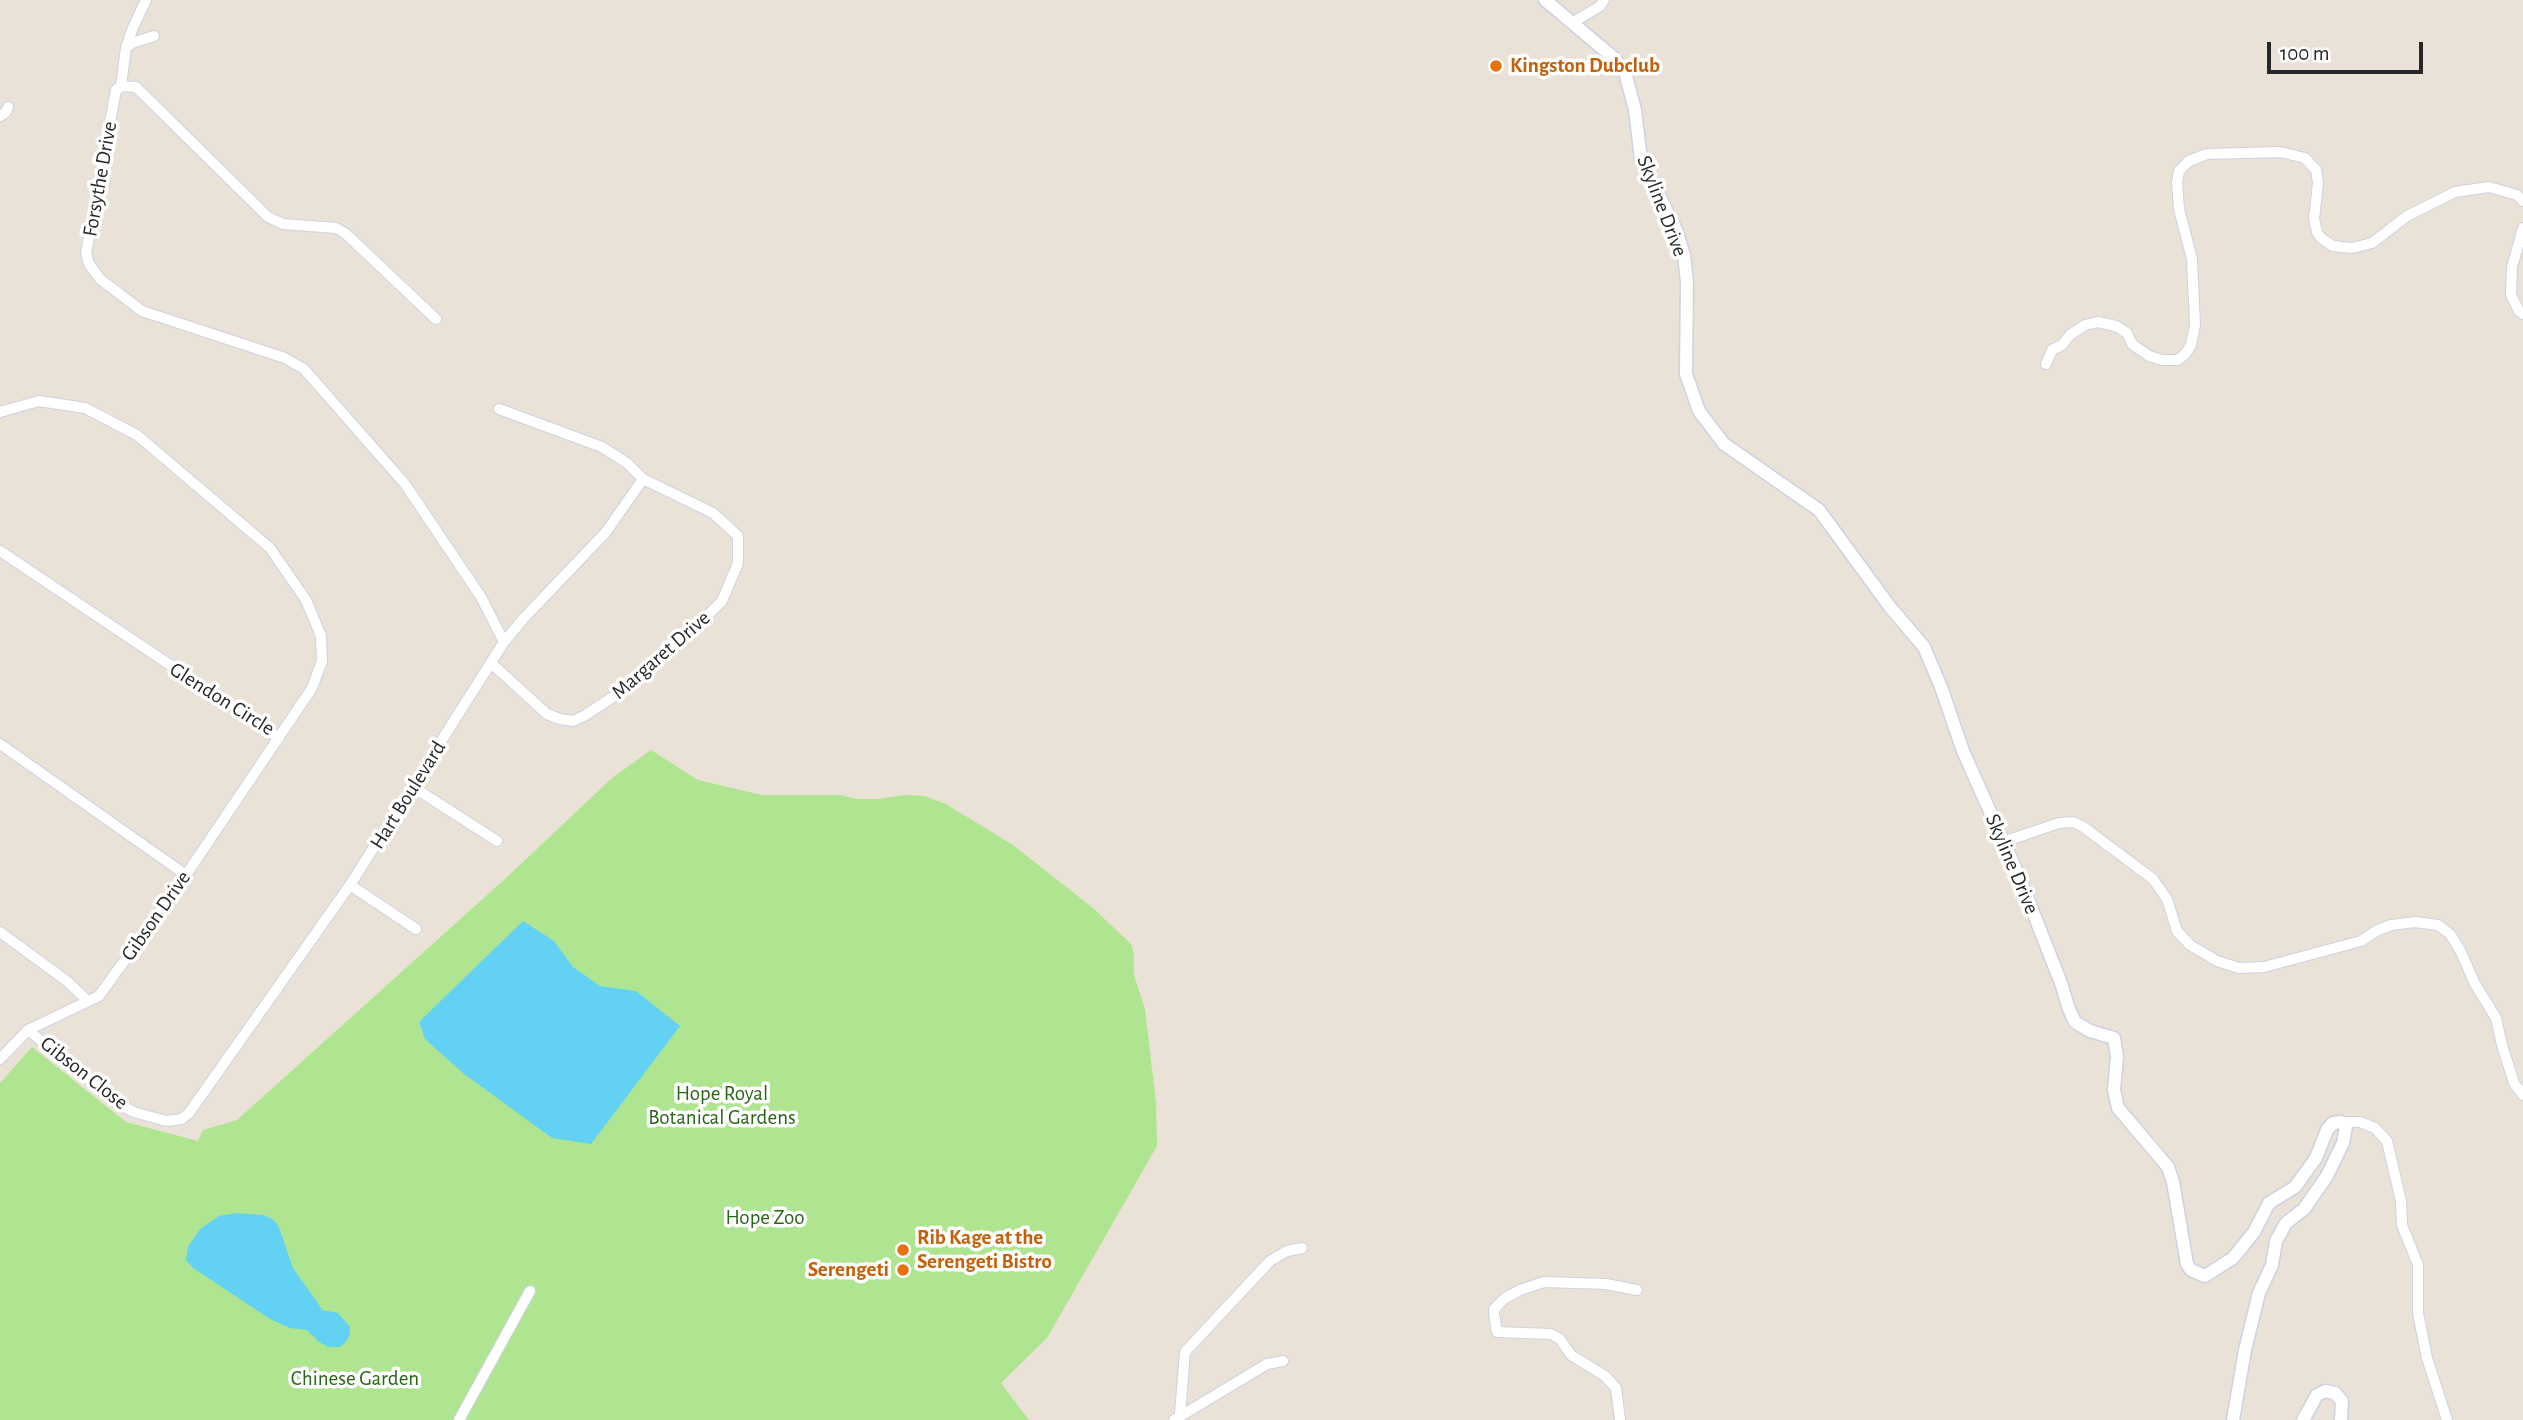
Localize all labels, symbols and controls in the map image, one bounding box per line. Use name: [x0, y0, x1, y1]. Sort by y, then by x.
scale bar: [2271, 28, 2427, 72]
text: 100 m: [2280, 43, 2330, 64]
place label: Kingston Dubclub: [1510, 53, 1660, 79]
marker: Kingston Dubclub: [1488, 58, 1504, 74]
street label: Forsythe Drive: [77, 119, 123, 239]
street label: Skyline Drive: [1631, 152, 1693, 260]
street label: Margaret Drive: [607, 605, 715, 705]
street label: Glendon Circle: [165, 657, 279, 741]
street label: Hart Boulevard: [365, 736, 451, 854]
street label: Skyline Drive: [1980, 810, 2044, 918]
street label: Gibson Drive: [116, 866, 196, 966]
street label: Gibson Close: [35, 1031, 133, 1115]
park label: Hope Royal Botanical Gardens: [648, 1081, 796, 1131]
park label: Hope Zoo: [725, 1205, 805, 1231]
place label: Rib Kage at the Serengeti Bistro: [917, 1225, 1052, 1275]
marker: Rib Kage at the Serengeti Bistro: [895, 1242, 911, 1258]
place label: Serengeti: [808, 1257, 889, 1283]
marker: Serengeti: [895, 1262, 911, 1278]
park label: Chinese Garden: [291, 1366, 419, 1392]

